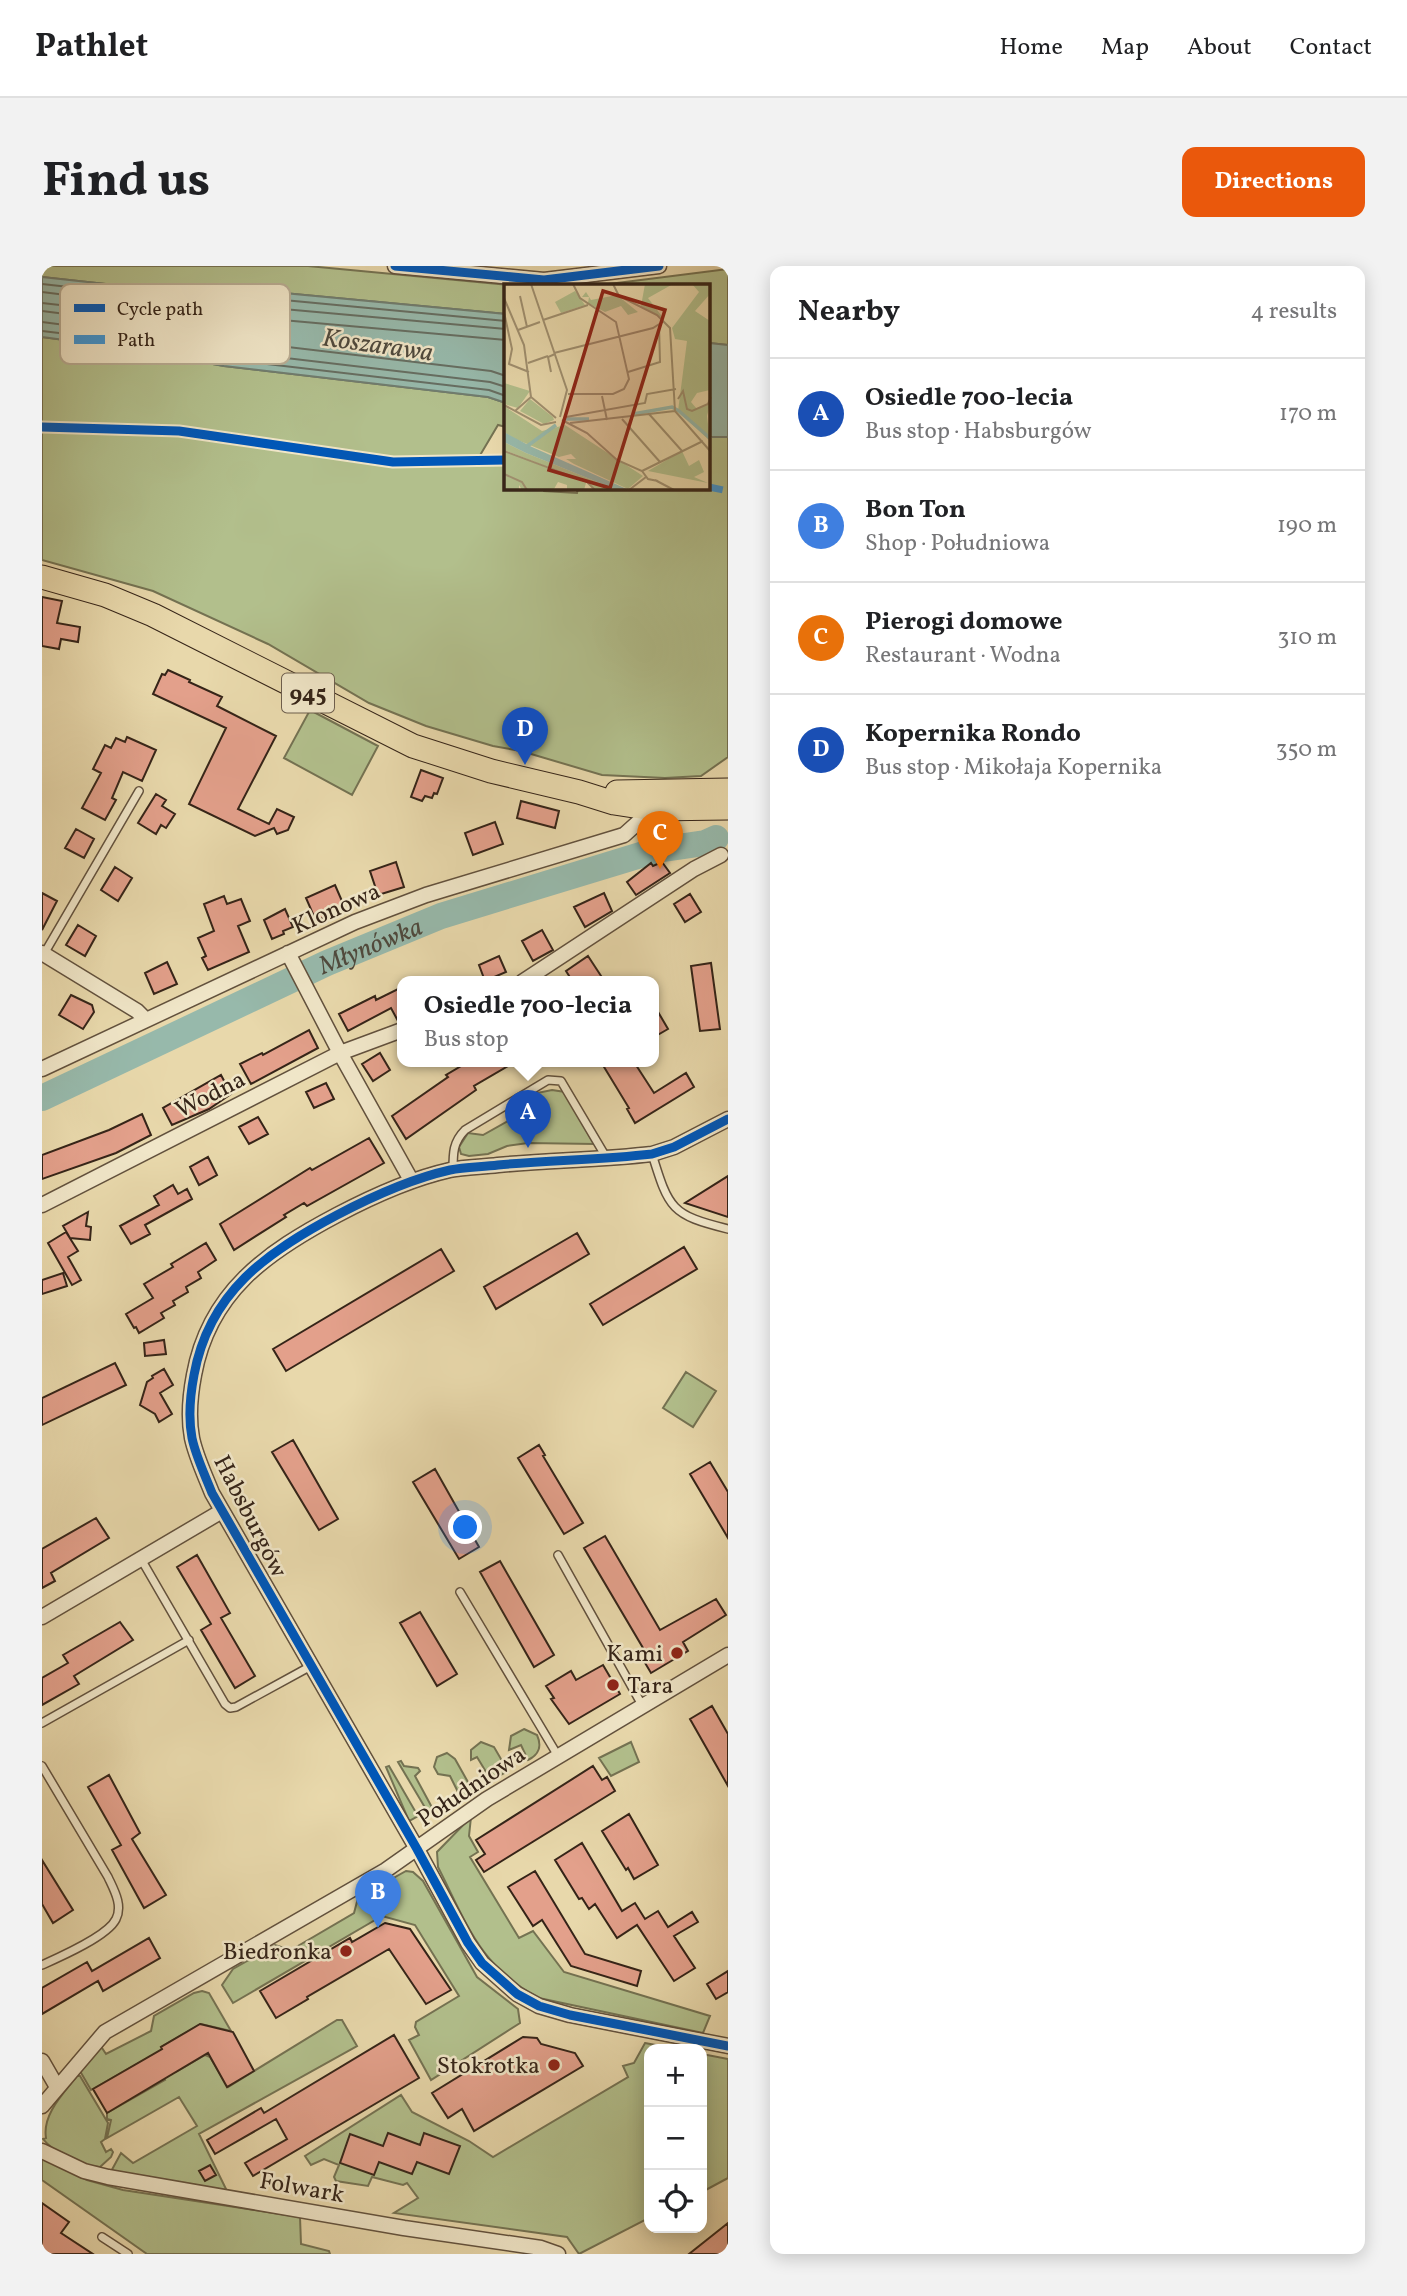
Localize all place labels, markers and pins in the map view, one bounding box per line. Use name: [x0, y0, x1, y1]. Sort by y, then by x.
pin: D: [502, 707, 548, 765]
pin: C: [637, 811, 683, 869]
pin: A: [505, 1090, 551, 1148]
place label: Kami: [606, 1638, 663, 1672]
marker: Kami: [669, 1645, 685, 1661]
place label: Tara: [627, 1670, 674, 1704]
marker: Tara: [605, 1677, 621, 1693]
pin: B: [355, 1870, 401, 1928]
place label: Biedronka: [223, 1936, 332, 1970]
marker: Biedronka: [338, 1943, 354, 1959]
place label: Stokrotka: [437, 2050, 540, 2084]
marker: Stokrotka: [546, 2057, 562, 2073]

